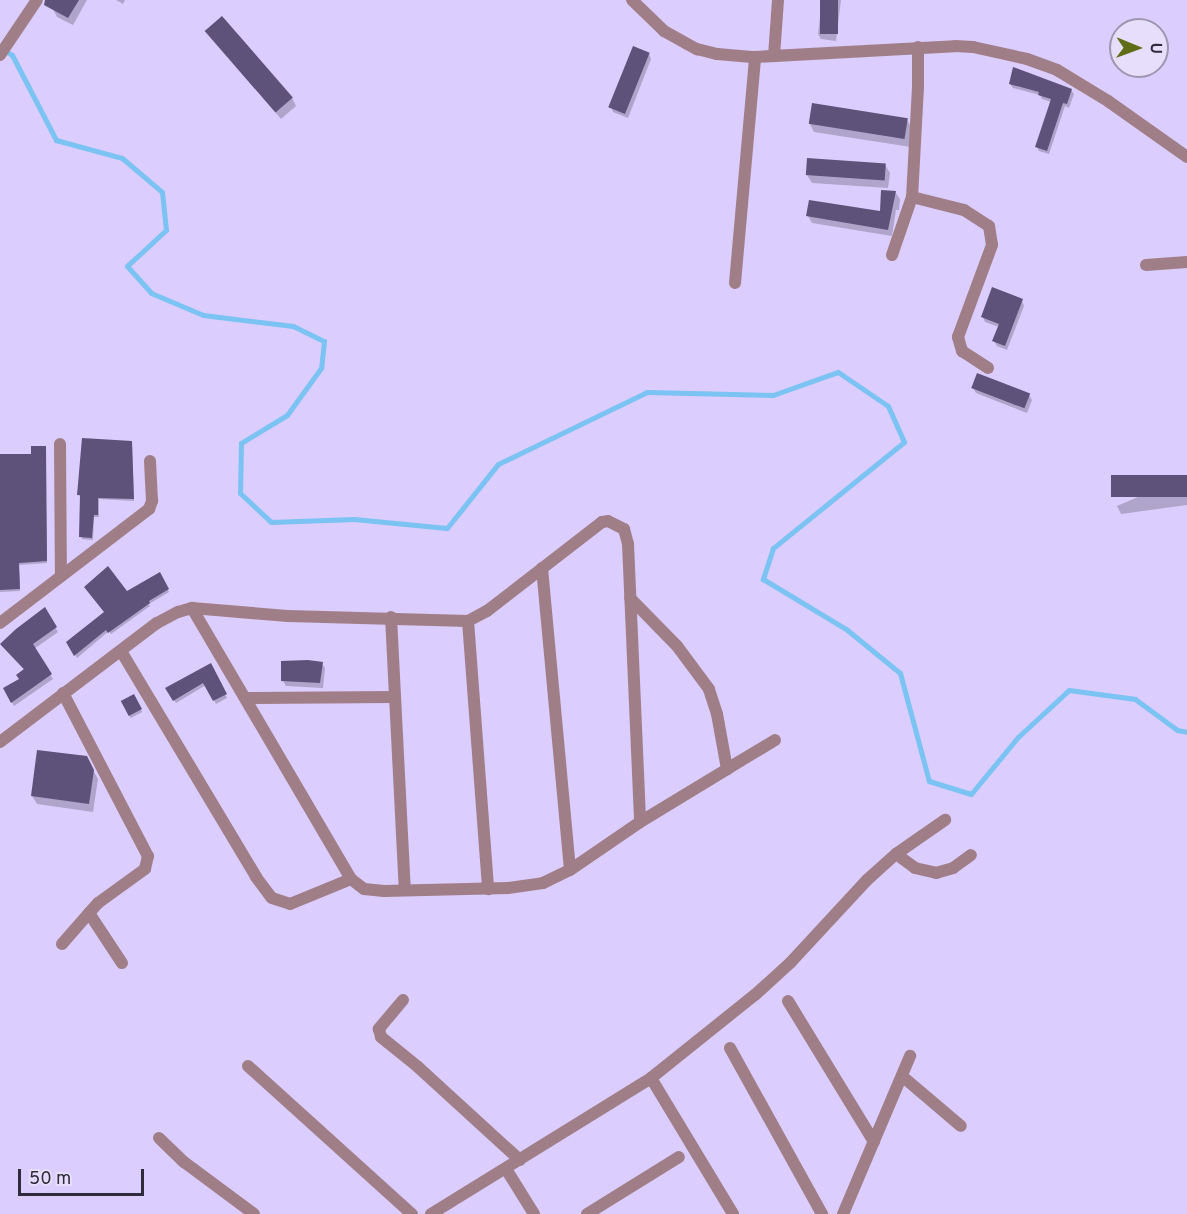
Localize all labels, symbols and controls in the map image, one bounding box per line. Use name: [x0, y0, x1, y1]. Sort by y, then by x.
north arrow: [1109, 18, 1169, 78]
text: U: [1145, 42, 1165, 54]
scale bar: [21, 1157, 147, 1195]
text: 50 m: [29, 1168, 71, 1191]

